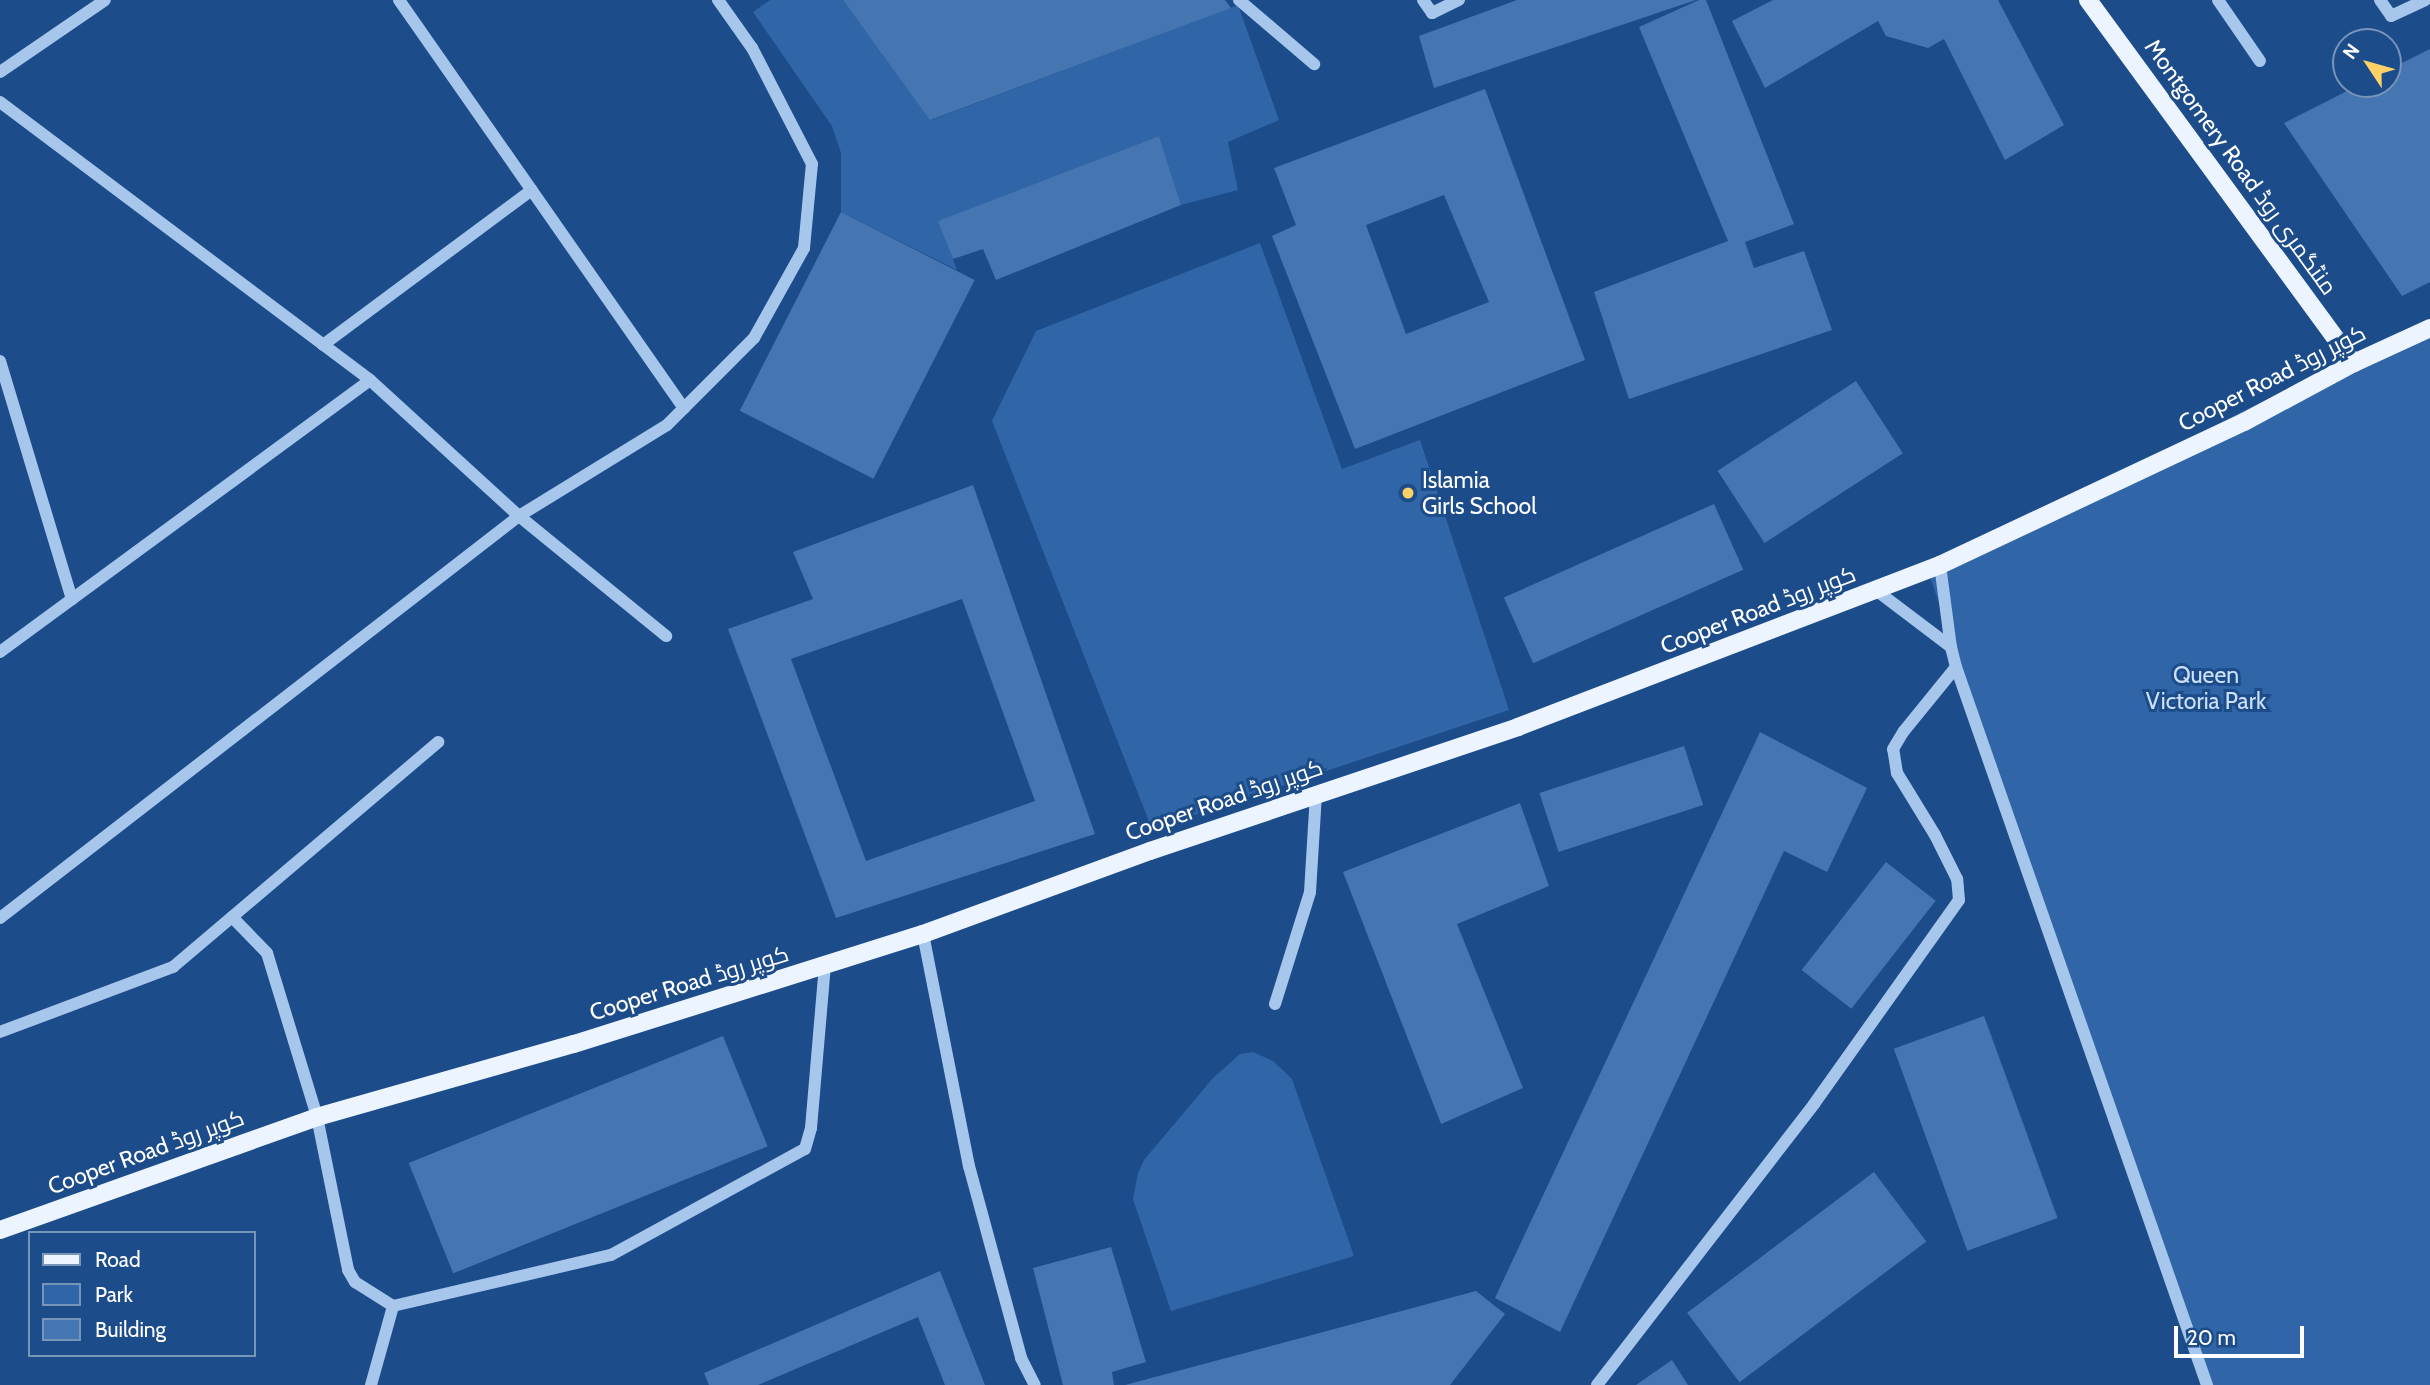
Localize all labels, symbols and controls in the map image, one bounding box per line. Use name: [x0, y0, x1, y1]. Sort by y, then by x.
north arrow: [2332, 28, 2402, 98]
street label: Montgomery Road منٹگمری روڈ: [2139, 34, 2343, 300]
text: N: [2338, 39, 2364, 64]
street label: Cooper Road کوپر روڈ: [2174, 319, 2370, 437]
place label: Islamia Girls School: [1422, 466, 1537, 520]
marker: Islamia Girls School: [1400, 485, 1416, 501]
street label: Cooper Road کوپر روڈ: [1657, 560, 1859, 660]
park label: Queen Victoria Park: [2146, 661, 2266, 715]
street label: Cooper Road کوپر روڈ: [1122, 753, 1326, 847]
street label: Cooper Road کوپر روڈ: [586, 940, 792, 1026]
street label: Cooper Road کوپر روڈ: [44, 1104, 248, 1200]
legend: [28, 1231, 256, 1357]
text: Road: [95, 1247, 141, 1272]
text: Park: [95, 1282, 133, 1307]
scale bar: [2178, 1312, 2308, 1356]
text: Building: [95, 1317, 166, 1342]
text: 20 m: [2187, 1325, 2236, 1350]

